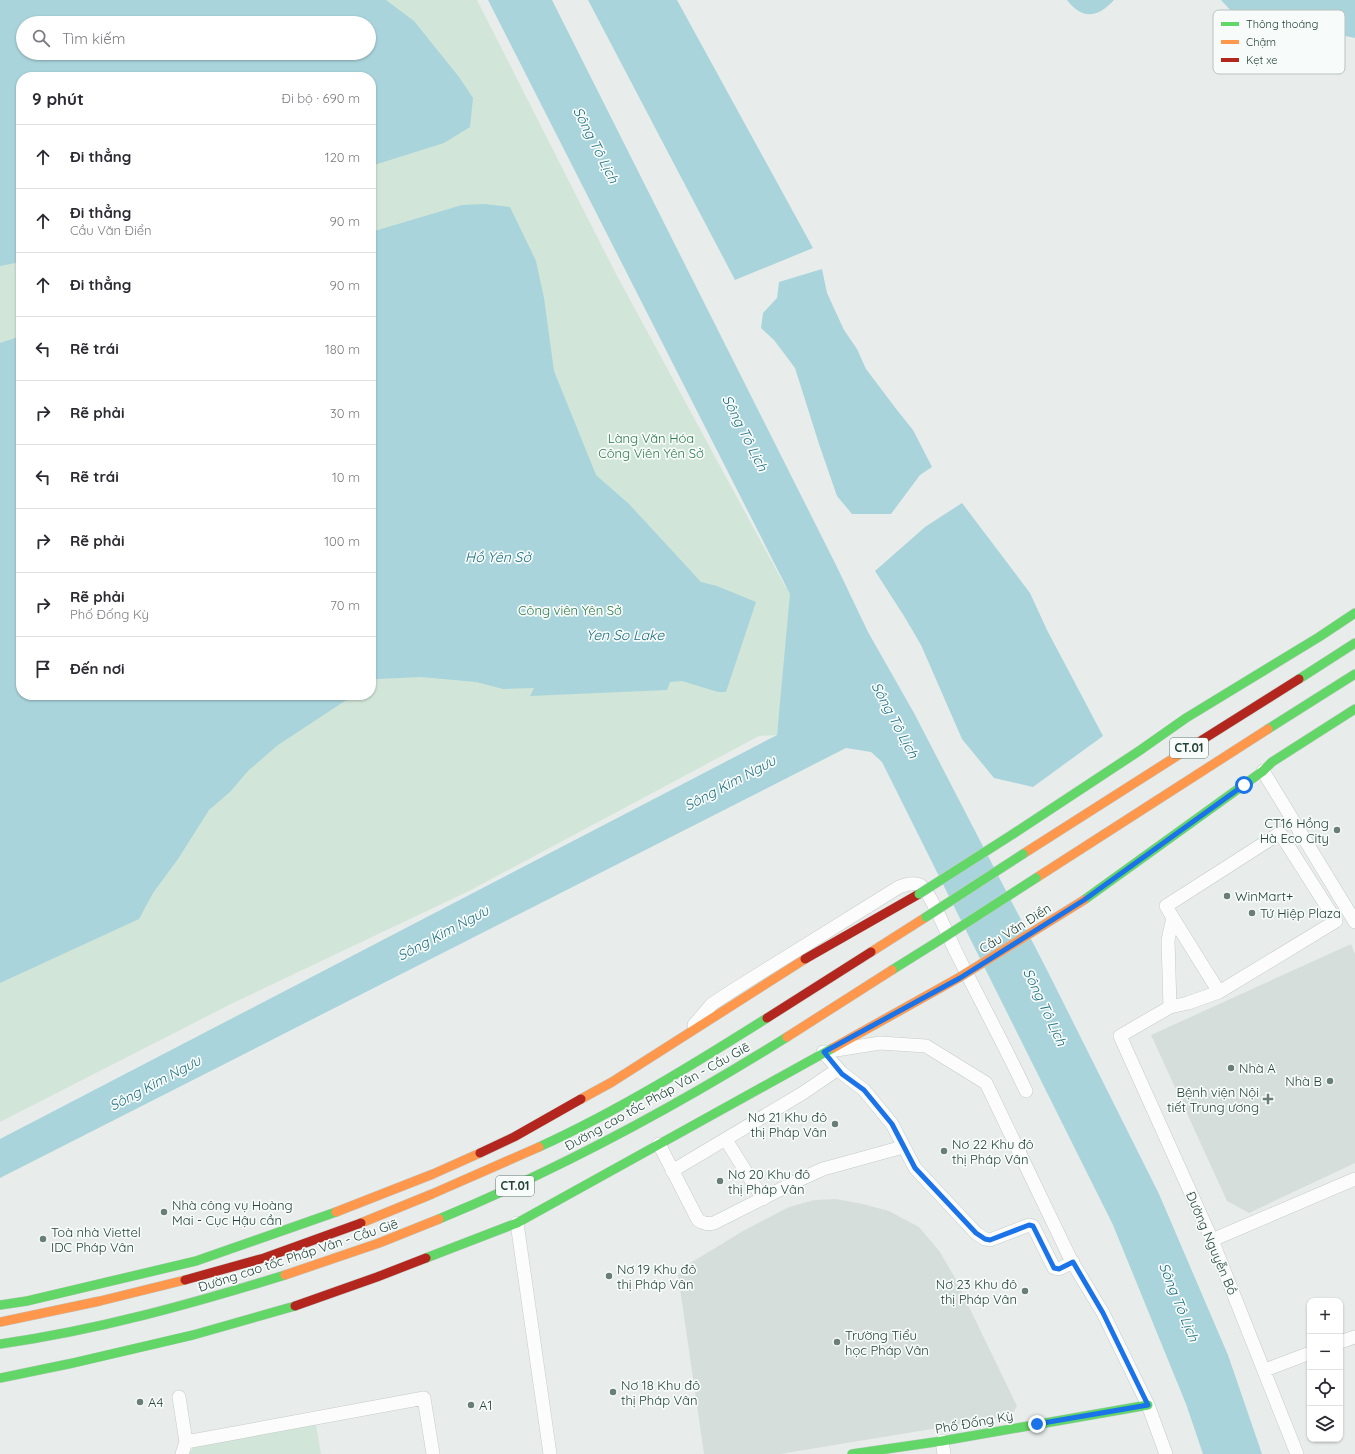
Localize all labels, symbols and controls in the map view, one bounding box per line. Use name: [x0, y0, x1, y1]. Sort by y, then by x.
legend: [1213, 10, 1345, 74]
search box: [16, 16, 376, 60]
text: Thông thoáng: [1246, 17, 1318, 31]
icon: search: [30, 27, 52, 49]
text: Tìm kiếm: [62, 29, 125, 48]
text: Chậm: [1246, 35, 1276, 49]
text: Kẹt xe: [1246, 53, 1278, 67]
text: 9 phút: [32, 88, 84, 109]
text: Đi bộ · 690 m: [282, 90, 360, 106]
water label: Sông Tô Lịch: [569, 104, 623, 187]
icon: ahead: [32, 146, 54, 168]
text: Đi thẳng: [70, 147, 131, 166]
text: 120 m: [325, 149, 360, 165]
text: Đi thẳng: [70, 203, 131, 222]
icon: ahead: [32, 210, 54, 232]
text: 90 m: [330, 213, 360, 229]
text: Cầu Văn Điển: [70, 222, 152, 238]
icon: ahead: [32, 274, 54, 296]
text: Đi thẳng: [70, 275, 131, 294]
text: 90 m: [330, 277, 360, 293]
icon: left: [32, 338, 54, 360]
text: Rẽ trái: [70, 339, 119, 358]
text: 180 m: [325, 341, 360, 357]
water label: Sông Tô Lịch: [718, 392, 772, 475]
icon: right: [32, 402, 54, 424]
text: Rẽ phải: [70, 403, 124, 422]
text: 30 m: [330, 405, 360, 421]
park label: Làng Văn Hóa Công Viên Yên Sở: [598, 430, 704, 461]
icon: left: [32, 466, 54, 488]
text: Rẽ trái: [70, 467, 119, 486]
text: 10 m: [332, 469, 360, 485]
icon: right: [32, 530, 54, 552]
text: Rẽ phải: [70, 531, 124, 550]
text: 100 m: [324, 533, 360, 549]
water label: Hồ Yên Sở: [465, 548, 532, 566]
text: Rẽ phải: [70, 587, 124, 606]
icon: right: [32, 594, 54, 616]
text: 70 m: [330, 597, 360, 613]
park label: Công viên Yên Sở: [518, 602, 622, 618]
text: Phố Đống Kỳ: [70, 606, 149, 622]
water label: Yen So Lake: [586, 626, 665, 644]
icon: arrive: [32, 658, 54, 680]
text: Đến nơi: [70, 659, 125, 678]
water label: Sông Tô Lịch: [867, 679, 923, 762]
road number: CT.01: [1170, 738, 1208, 758]
water label: Sông Kim Ngưu: [681, 751, 780, 815]
route start: [1235, 776, 1253, 794]
place label: CT16 Hồng Hà Eco City: [1260, 815, 1329, 846]
marker: CT16 Hồng Hà Eco City: [1332, 825, 1342, 835]
place label: WinMart+: [1235, 888, 1293, 904]
marker: WinMart+: [1222, 891, 1232, 901]
street label: Cầu Văn Điển: [976, 900, 1054, 956]
water label: Sông Kim Ngưu: [394, 901, 493, 965]
place label: Tứ Hiệp Plaza: [1260, 905, 1341, 921]
marker: Tứ Hiệp Plaza: [1247, 908, 1257, 918]
water label: Sông Tô Lịch: [1019, 965, 1071, 1050]
street label: Đường cao tốc Pháp Vân - Cầu Giẽ: [562, 1038, 752, 1154]
water label: Sông Kim Ngưu: [106, 1051, 205, 1115]
place label: Nhà A: [1239, 1060, 1276, 1076]
marker: Nhà A: [1226, 1063, 1236, 1073]
place label: Nhà B: [1285, 1073, 1322, 1089]
marker: Nhà B: [1325, 1076, 1335, 1086]
place label: Bệnh viện Nội tiết Trung ương: [1167, 1084, 1259, 1115]
marker: Bệnh viện Nội tiết Trung ương: [1262, 1093, 1274, 1105]
place label: Nơ 21 Khu đô thị Pháp Vân: [748, 1109, 827, 1140]
marker: Nơ 21 Khu đô thị Pháp Vân: [830, 1119, 840, 1129]
place label: Nơ 22 Khu đô thị Pháp Vân: [952, 1136, 1034, 1167]
marker: Nơ 22 Khu đô thị Pháp Vân: [939, 1146, 949, 1156]
place label: Nơ 20 Khu đô thị Pháp Vân: [728, 1166, 810, 1197]
road number: CT.01: [496, 1176, 534, 1196]
marker: Nơ 20 Khu đô thị Pháp Vân: [715, 1176, 725, 1186]
street label: Đường Nguyễn Bồ: [1183, 1189, 1241, 1297]
place label: Nhà công vụ Hoàng Mai - Cục Hậu cần: [172, 1197, 293, 1228]
marker: Nhà công vụ Hoàng Mai - Cục Hậu cần: [159, 1207, 169, 1217]
street label: Đường cao tốc Pháp Vân - Cầu Giẽ: [196, 1215, 400, 1295]
place label: Toà nhà Viettel IDC Pháp Vân: [51, 1224, 141, 1255]
marker: Toà nhà Viettel IDC Pháp Vân: [38, 1234, 48, 1244]
water label: Sông Tô Lịch: [1155, 1260, 1203, 1345]
place label: Nơ 19 Khu đô thị Pháp Vân: [617, 1261, 696, 1292]
marker: Nơ 19 Khu đô thị Pháp Vân: [604, 1271, 614, 1281]
place label: Nơ 23 Khu đô thị Pháp Vân: [936, 1276, 1017, 1307]
marker: Nơ 23 Khu đô thị Pháp Vân: [1020, 1286, 1030, 1296]
map controls: [1307, 1298, 1343, 1442]
button: +: [1307, 1298, 1343, 1334]
place label: Trường Tiểu học Pháp Vân: [845, 1327, 929, 1358]
button: −: [1307, 1334, 1343, 1370]
marker: Trường Tiểu học Pháp Vân: [832, 1337, 842, 1347]
button: locate: [1307, 1370, 1343, 1406]
place label: Nơ 18 Khu đô thị Pháp Vân: [621, 1377, 700, 1408]
marker: Nơ 18 Khu đô thị Pháp Vân: [608, 1387, 618, 1397]
place label: A4: [148, 1394, 163, 1410]
marker: A4: [135, 1397, 145, 1407]
place label: A1: [479, 1397, 492, 1413]
marker: A1: [466, 1400, 476, 1410]
button: layers: [1307, 1406, 1343, 1442]
street label: Phố Đống Kỳ: [934, 1407, 1014, 1437]
route end: [1028, 1415, 1046, 1433]

